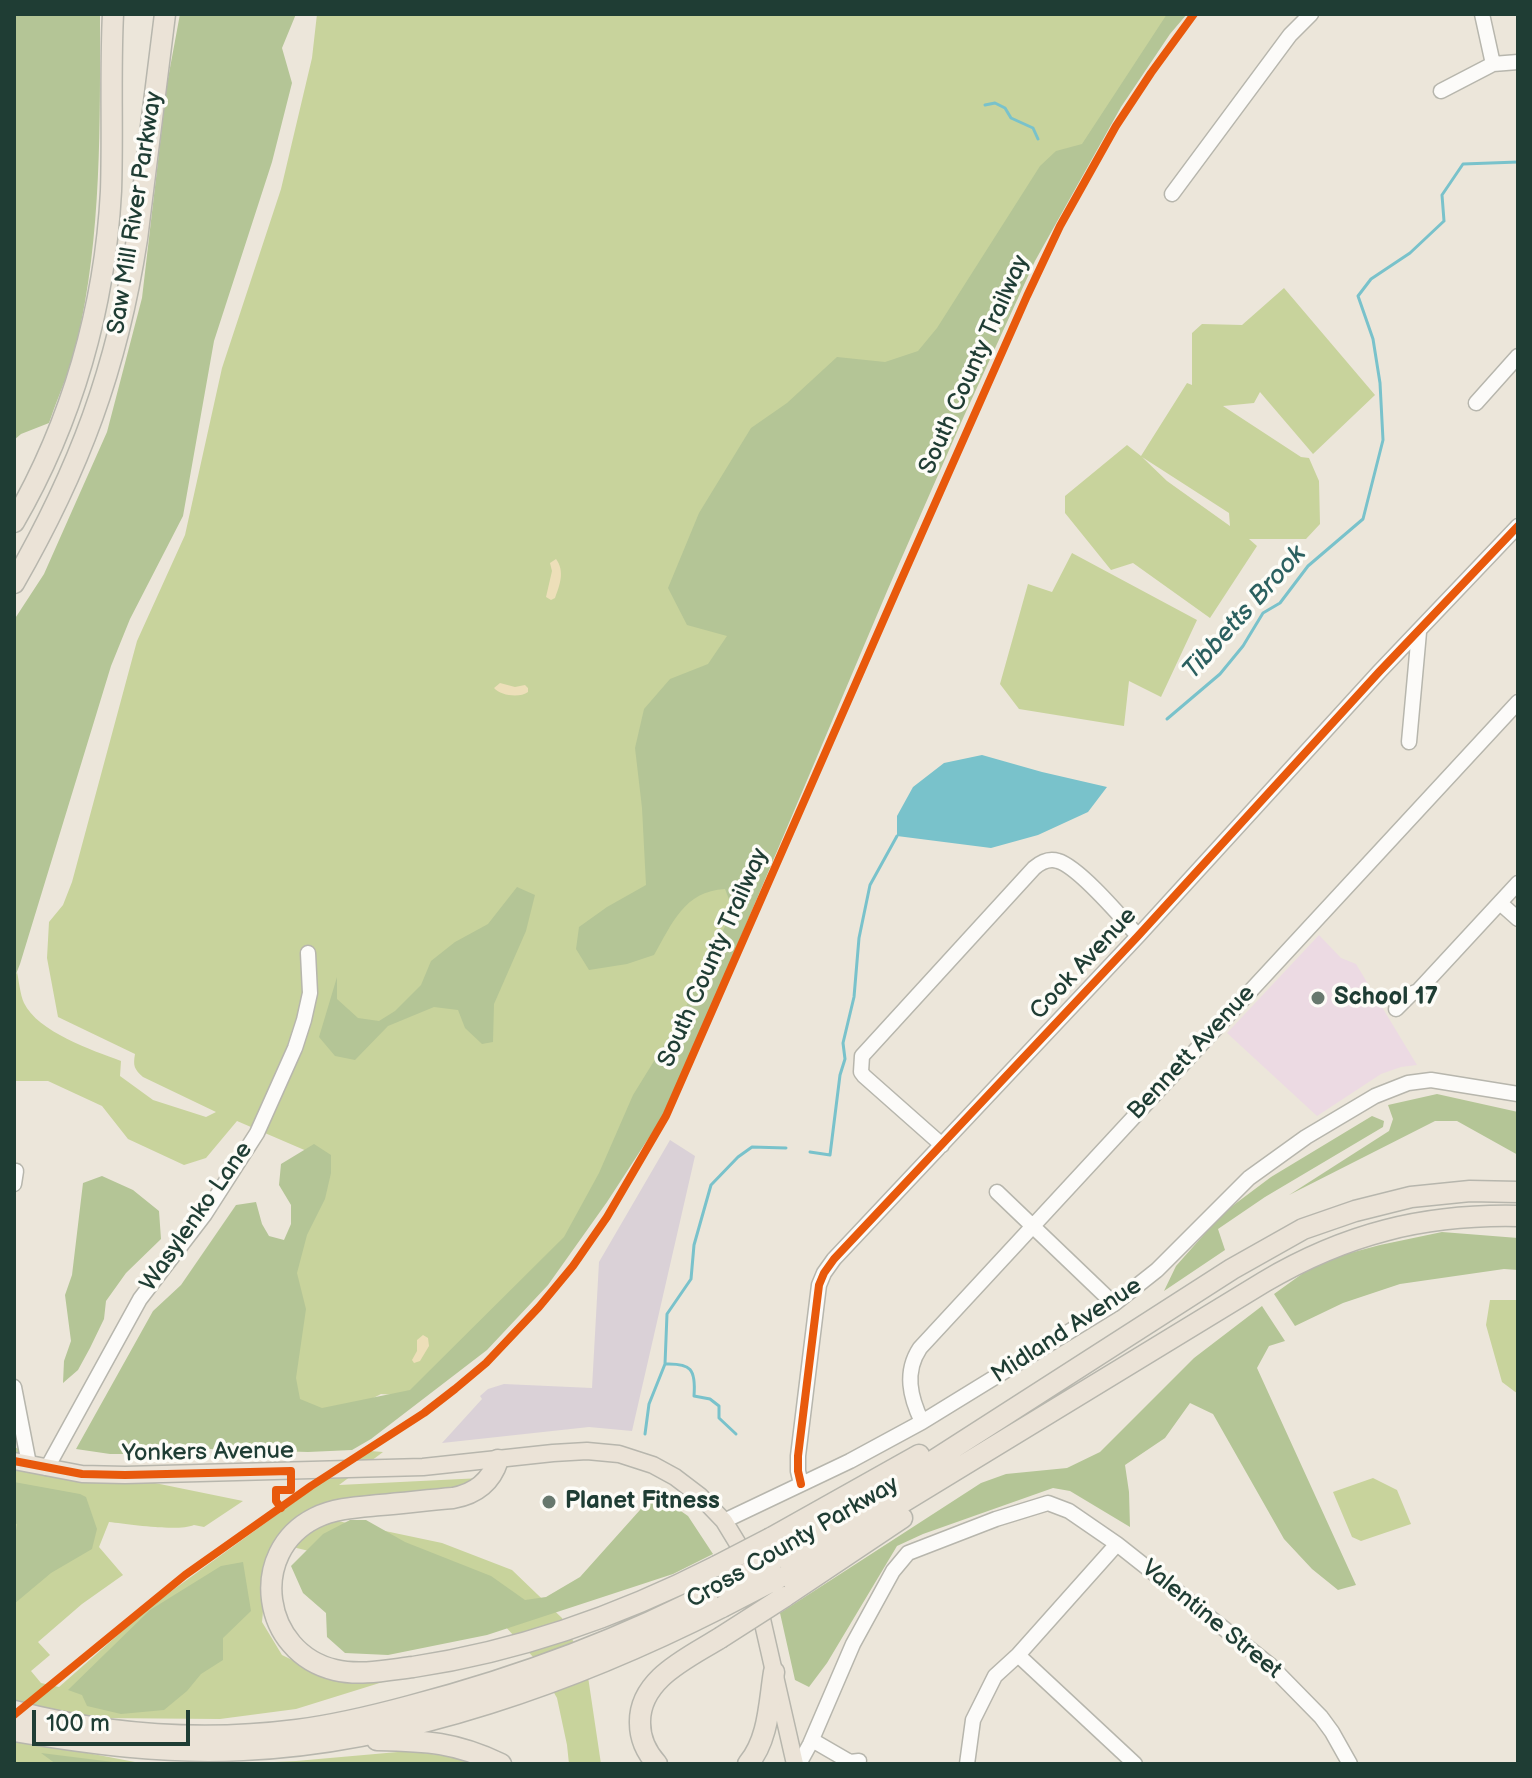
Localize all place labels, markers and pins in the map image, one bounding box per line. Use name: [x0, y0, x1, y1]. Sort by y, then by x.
place label: School 17: [1334, 984, 1438, 1012]
marker: School 17: [1309, 989, 1327, 1007]
place label: Planet Fitness: [565, 1488, 720, 1516]
marker: Planet Fitness: [540, 1493, 558, 1511]

